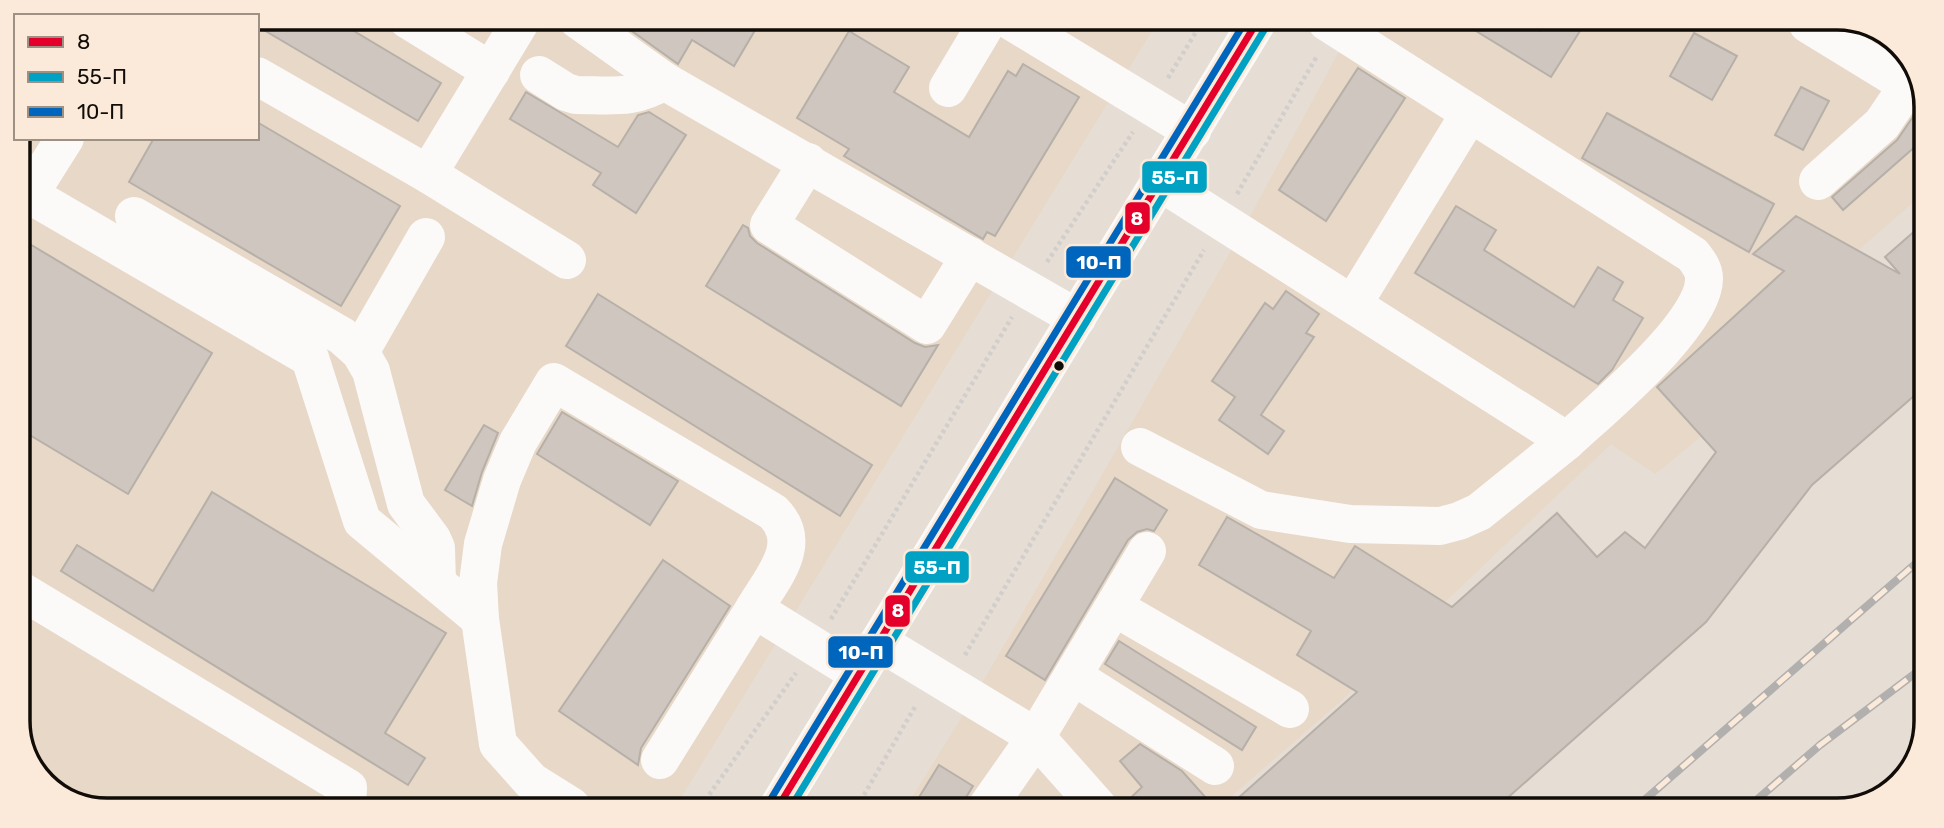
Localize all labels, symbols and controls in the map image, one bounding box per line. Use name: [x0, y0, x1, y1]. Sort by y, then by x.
legend: [14, 14, 259, 140]
text: 8: [77, 29, 90, 54]
text: 55-П: [77, 64, 127, 89]
text: 10-П: [77, 99, 124, 124]
line badge: 55-П: [1141, 160, 1208, 194]
text: 55-П: [1151, 166, 1199, 189]
line badge: 8: [1124, 201, 1151, 235]
text: 8: [1131, 207, 1144, 230]
line badge: 10-П: [1065, 245, 1132, 279]
text: 10-П: [1076, 251, 1122, 274]
unlabelled marker: [1052, 359, 1066, 373]
line badge: 55-П: [904, 550, 970, 584]
text: 55-П: [913, 556, 961, 579]
line badge: 8: [884, 594, 911, 628]
text: 8: [892, 599, 905, 622]
line badge: 10-П: [827, 635, 894, 669]
text: 10-П: [838, 641, 884, 664]

